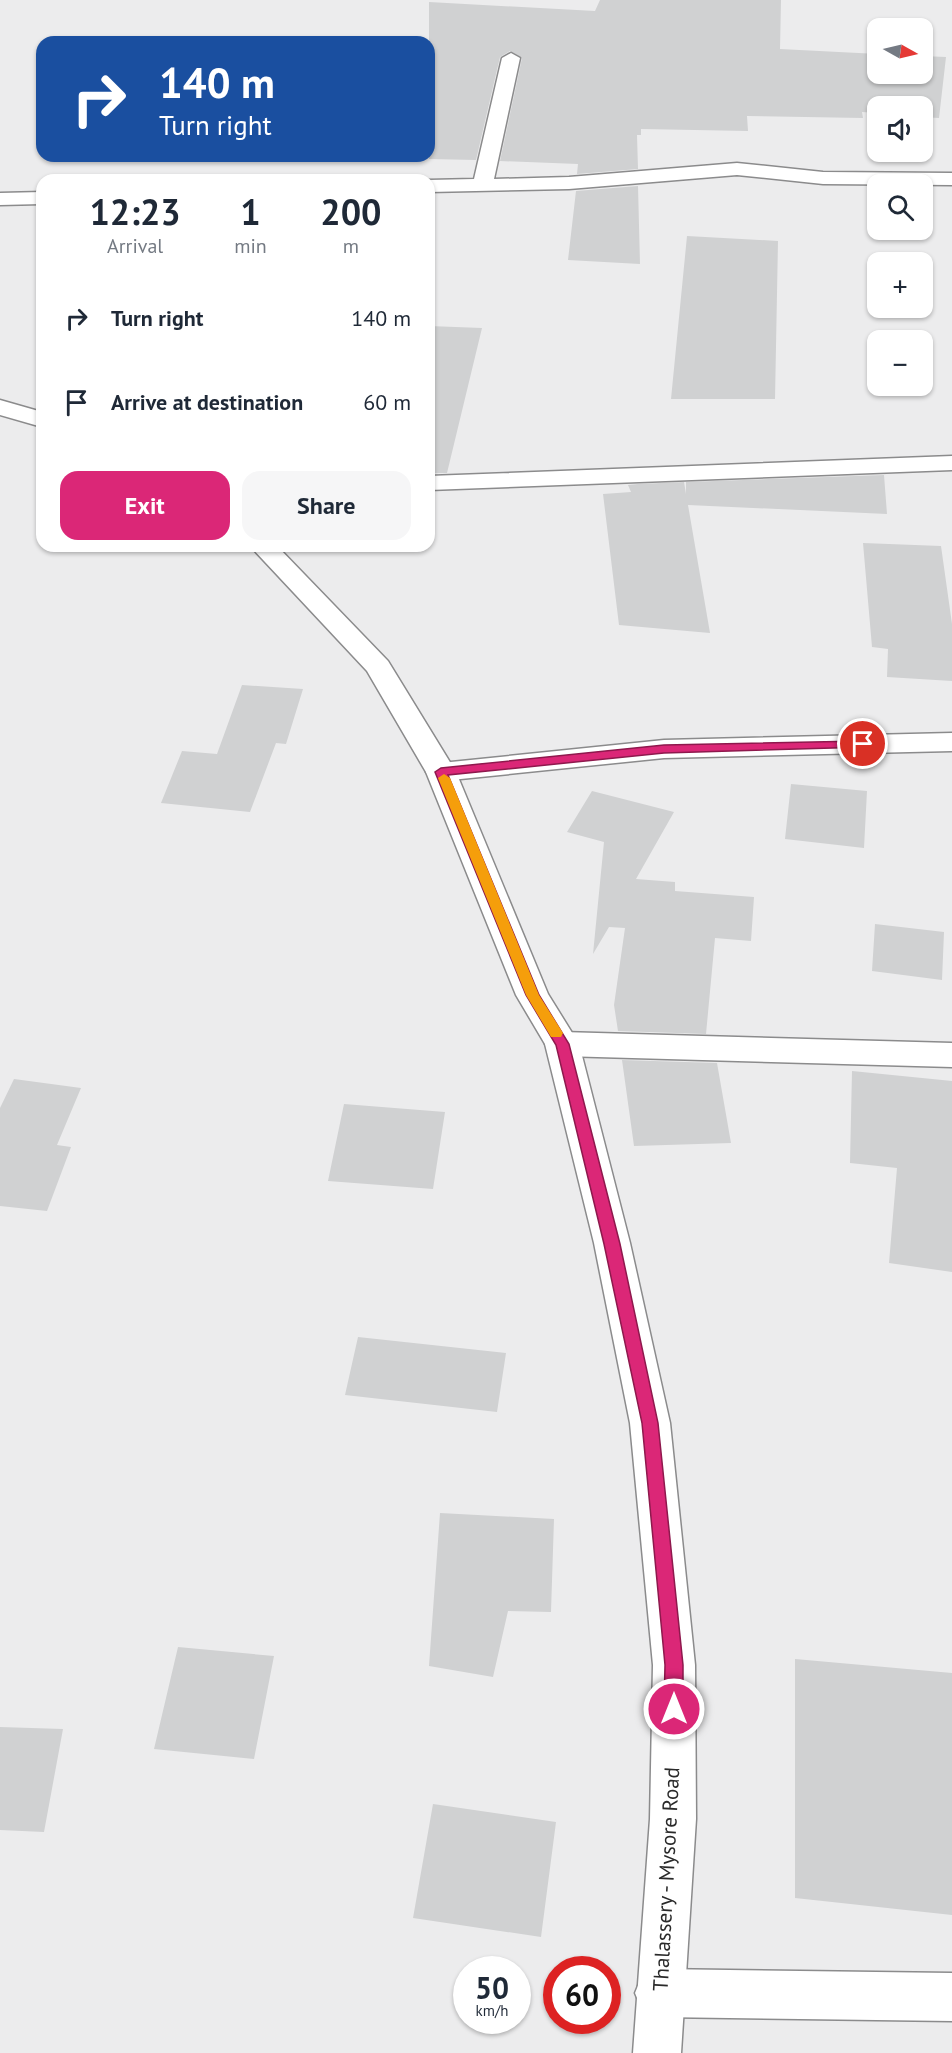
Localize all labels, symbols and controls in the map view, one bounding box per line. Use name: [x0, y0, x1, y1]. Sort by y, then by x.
north arrow: [867, 18, 933, 84]
map controls: [867, 18, 933, 396]
text: 140 m: [159, 55, 275, 110]
icon: right: [60, 60, 138, 138]
button: sound: [867, 96, 933, 162]
text: Turn right: [159, 108, 272, 142]
button: search: [867, 174, 933, 240]
text: 12:23: [89, 188, 181, 235]
text: 1: [240, 188, 261, 235]
text: 200: [320, 188, 382, 235]
text: Arrival: [107, 233, 163, 259]
text: min: [234, 233, 267, 259]
text: m: [343, 233, 359, 259]
button: +: [867, 252, 933, 318]
icon: right: [60, 302, 93, 335]
text: Turn right: [111, 304, 203, 332]
text: 140 m: [351, 304, 411, 332]
button: −: [867, 330, 933, 396]
icon: arrive: [60, 386, 93, 419]
text: Arrive at destination: [111, 388, 303, 416]
text: 60 m: [363, 388, 411, 416]
button: Exit: [60, 471, 230, 540]
button: Share: [242, 471, 411, 540]
pin: [837, 718, 888, 769]
icon: arrive: [846, 727, 879, 760]
position arrow: [642, 1677, 706, 1741]
street label: Thalassery - Mysore Road: [647, 1766, 685, 1992]
speed limit sign: 60: [543, 1956, 621, 2034]
text: 50: [475, 1968, 509, 2007]
text: km/h: [476, 2001, 508, 2020]

